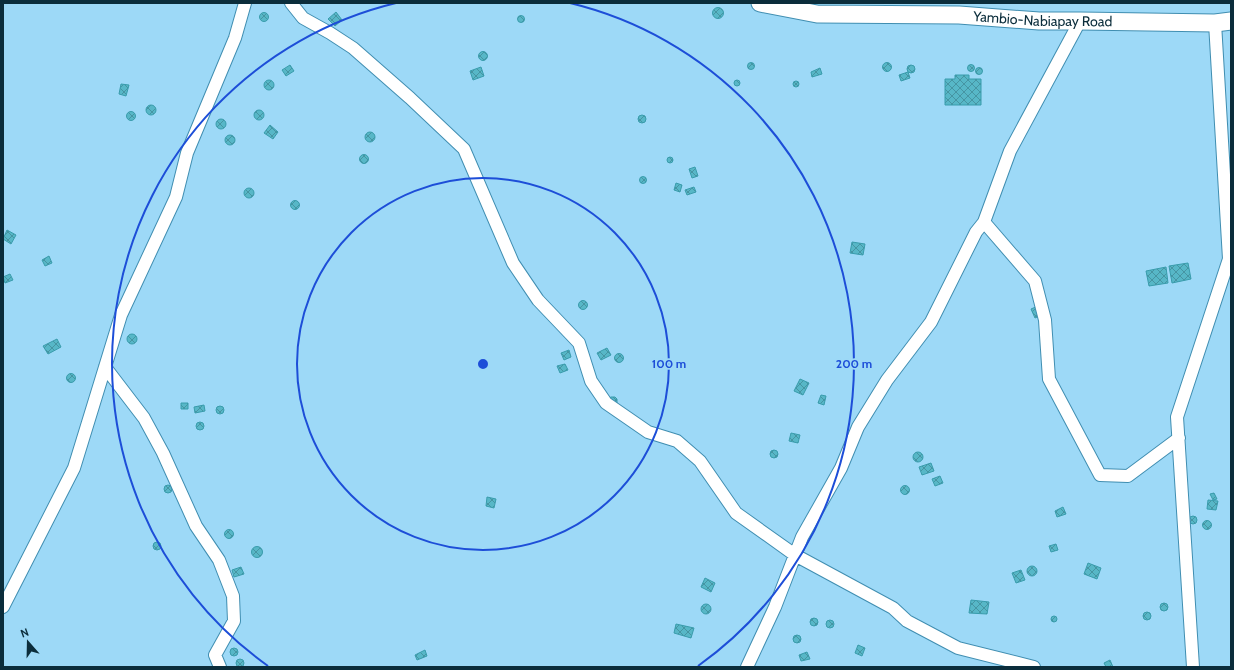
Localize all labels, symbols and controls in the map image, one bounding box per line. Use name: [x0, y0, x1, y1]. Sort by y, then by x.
street label: Yambio-Nabiapay Road: [972, 7, 1112, 30]
text: 100 m: [652, 356, 686, 371]
text: 200 m: [836, 356, 872, 371]
centre of rings: [476, 357, 490, 371]
north arrow: [8, 622, 48, 662]
text: N: [19, 625, 31, 641]

